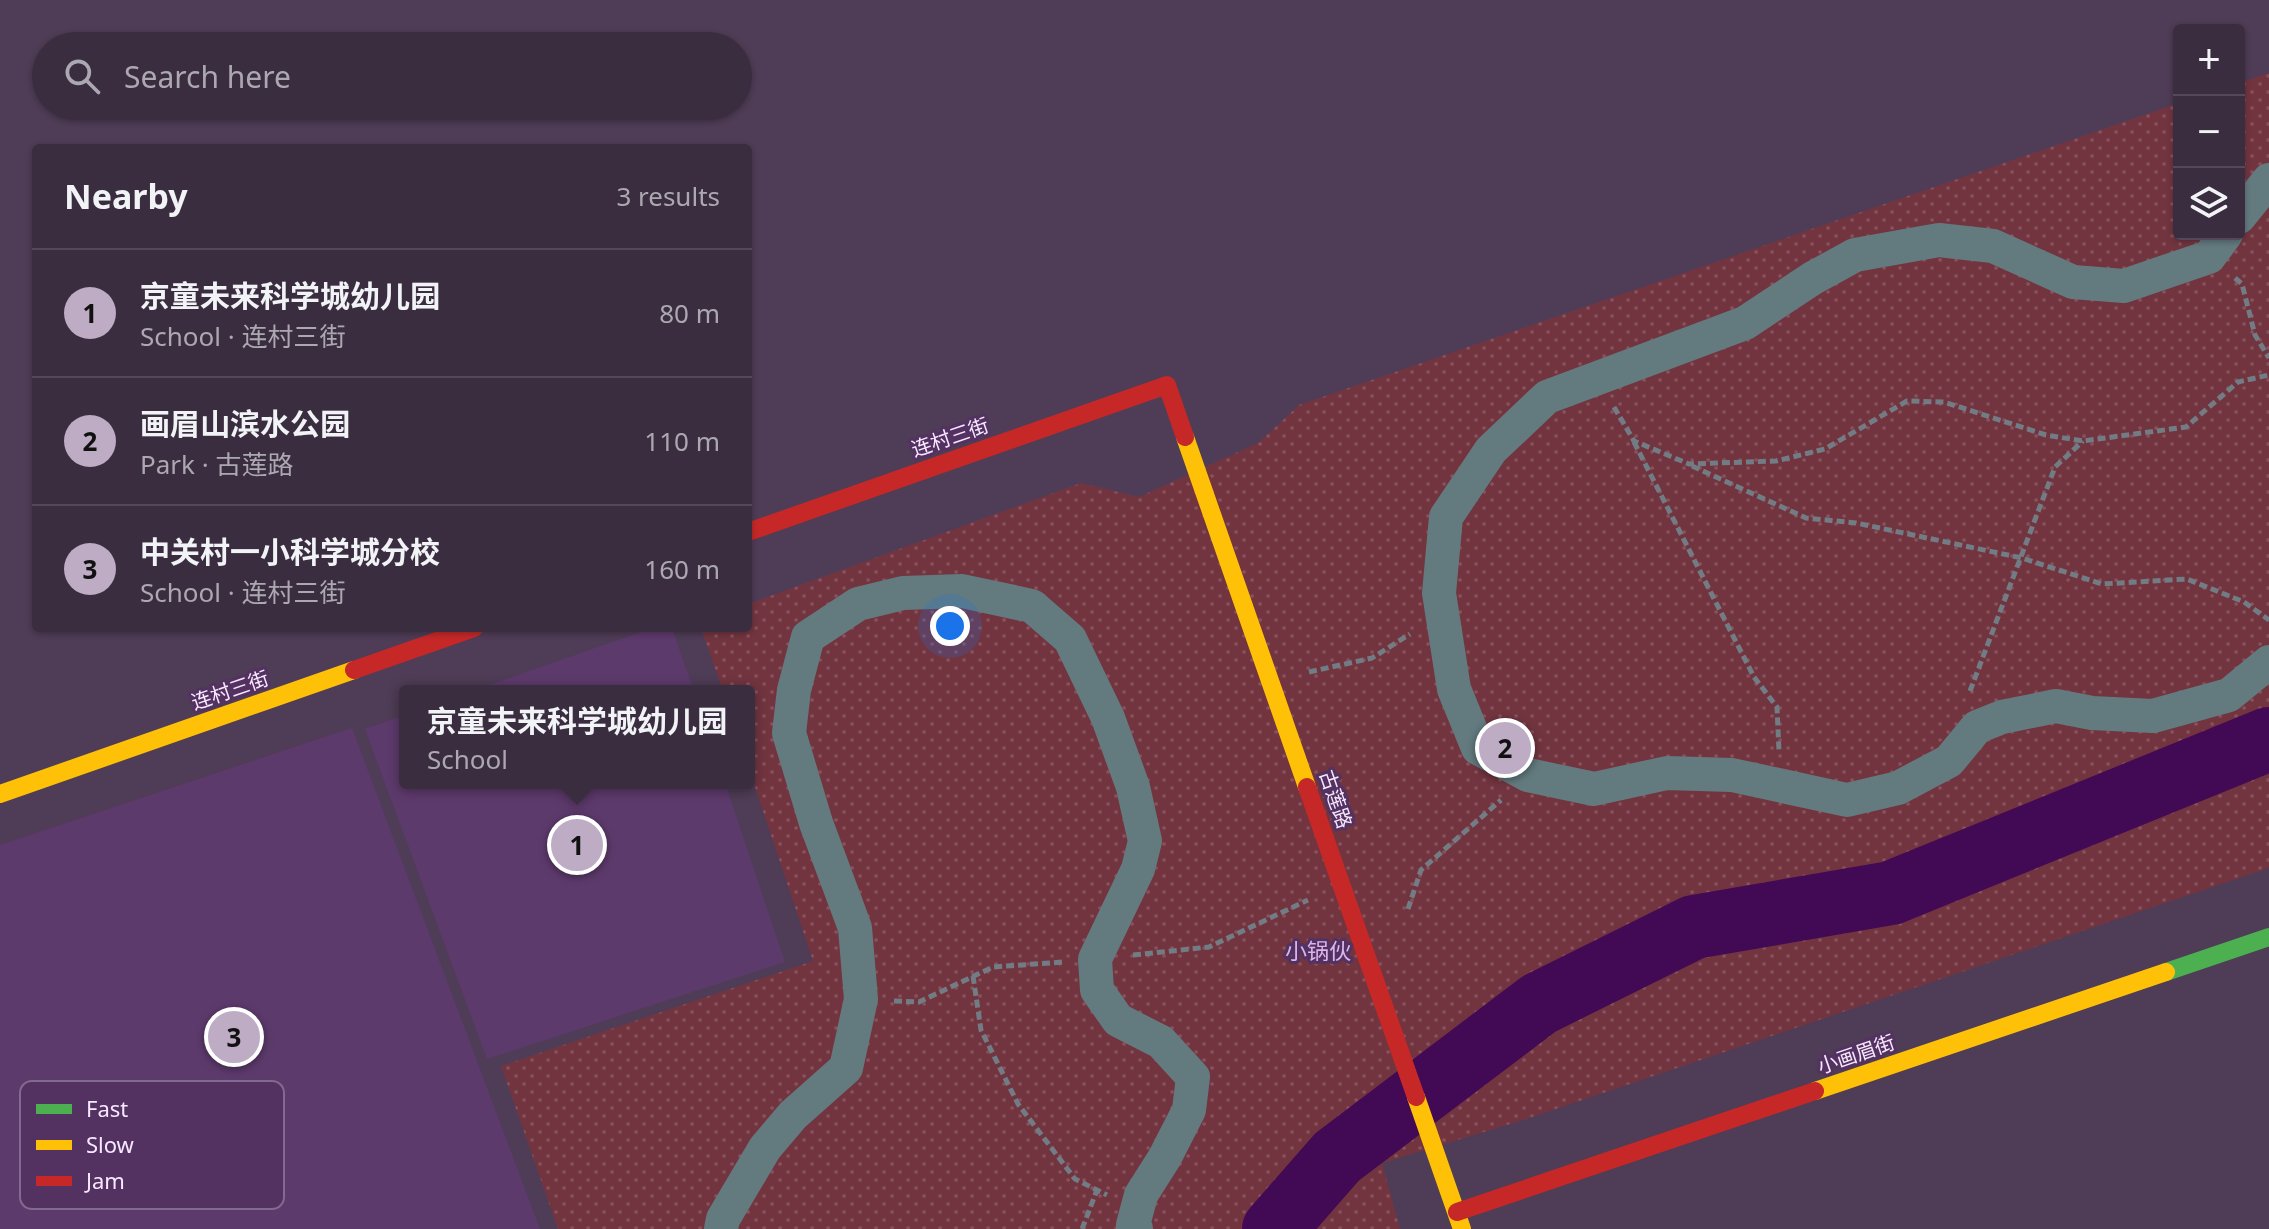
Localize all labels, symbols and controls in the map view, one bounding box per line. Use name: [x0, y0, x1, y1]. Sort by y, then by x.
map controls: [2173, 24, 2245, 240]
button: +: [2173, 24, 2245, 96]
search box: [32, 32, 752, 120]
icon: search: [60, 54, 104, 98]
text: Search here: [124, 56, 291, 97]
button: −: [2173, 96, 2245, 168]
button: layers: [2173, 168, 2245, 240]
text: Nearby: [64, 173, 188, 219]
text: 3 results: [616, 178, 720, 214]
text: 京童未来科学城幼儿园: [140, 275, 440, 316]
text: 1: [83, 295, 97, 331]
text: 80 m: [659, 295, 720, 331]
text: School · 连村三街: [140, 318, 345, 354]
text: 画眉山滨水公园: [140, 403, 350, 444]
street label: 连村三街: [908, 411, 992, 463]
text: 2: [83, 423, 97, 459]
text: 110 m: [644, 423, 720, 459]
text: Park · 古莲路: [140, 446, 293, 482]
text: 中关村一小科学城分校: [140, 531, 440, 572]
text: 3: [83, 551, 97, 587]
text: 160 m: [644, 551, 720, 587]
text: School · 连村三街: [140, 574, 345, 610]
your location: [930, 606, 970, 646]
street label: 连村三街: [188, 664, 272, 716]
popup: [399, 685, 755, 789]
text: 京童未来科学城幼儿园: [427, 700, 727, 741]
pin: 2: [1479, 718, 1531, 778]
text: School: [427, 741, 508, 777]
street label: 古莲路: [1313, 766, 1359, 832]
pin: 1: [551, 815, 603, 875]
district label: 小锅伙: [1285, 935, 1351, 965]
pin: 3: [208, 1007, 260, 1067]
street label: 小画眉街: [1814, 1028, 1898, 1080]
legend: [20, 1081, 284, 1209]
text: Fast: [86, 1093, 128, 1123]
text: Slow: [86, 1129, 135, 1159]
text: Jam: [84, 1165, 125, 1195]

